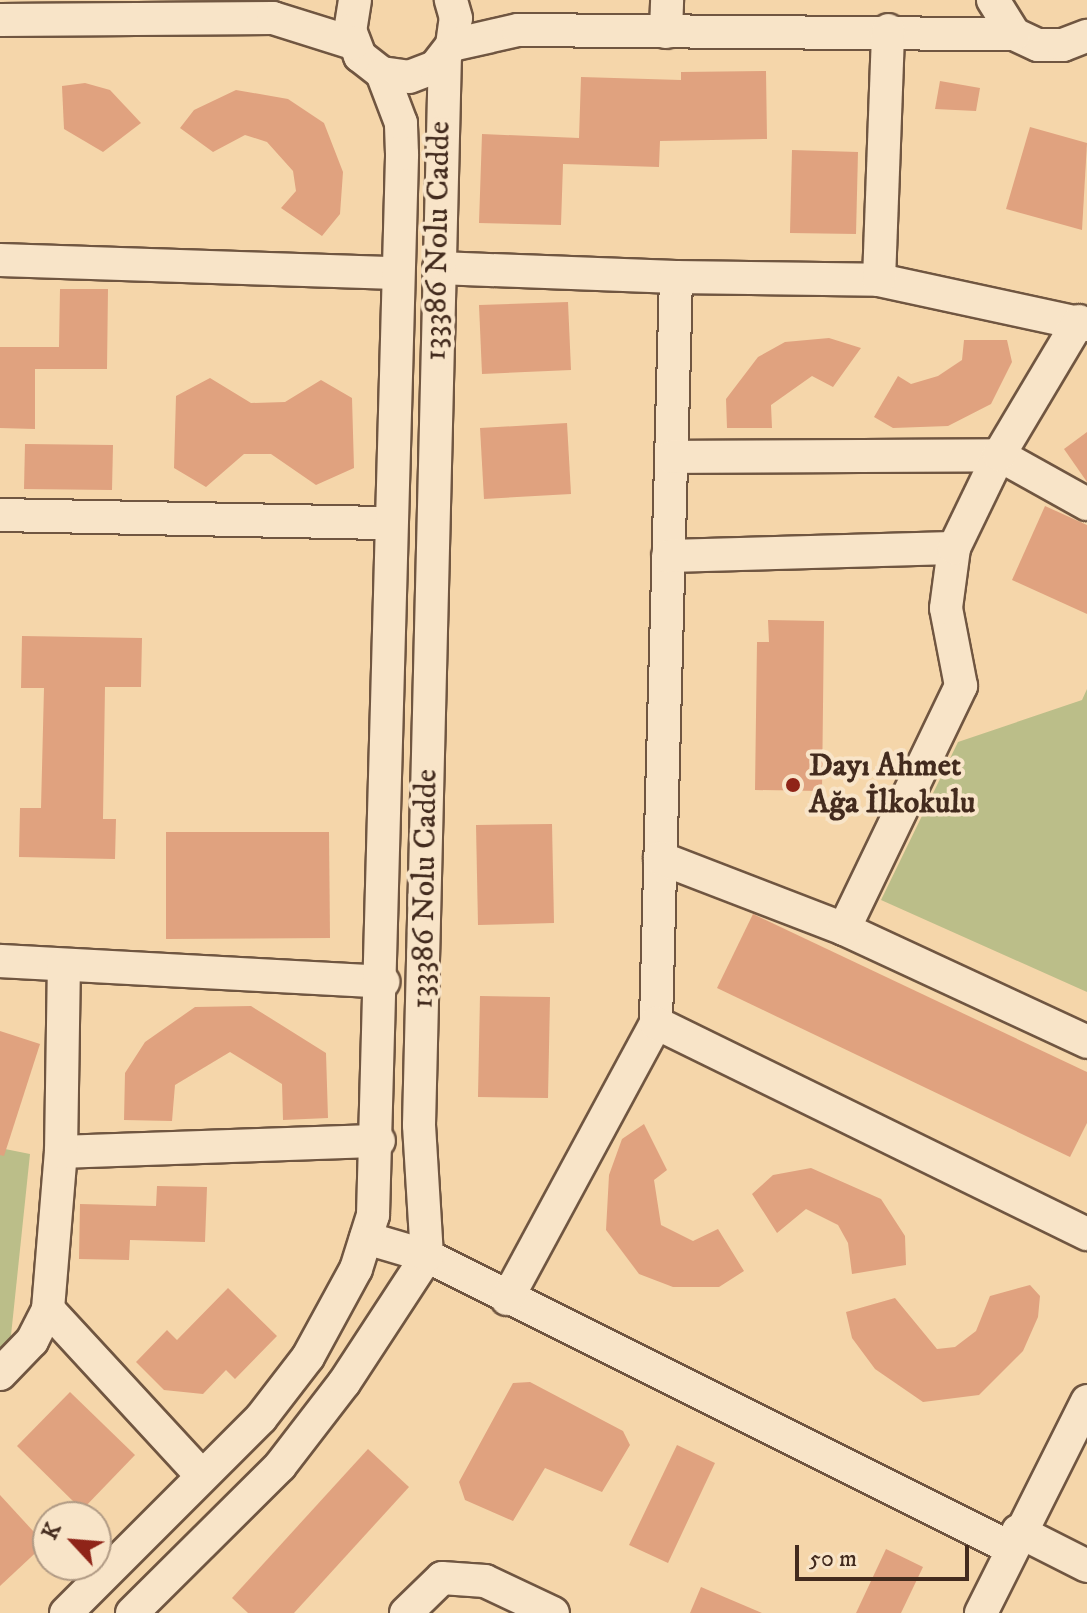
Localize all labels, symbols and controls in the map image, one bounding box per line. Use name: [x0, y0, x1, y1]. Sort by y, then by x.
street label: 133386 Nolu Cadde: [417, 121, 459, 361]
place label: Dayı Ahmet Ağa İlkokulu: [809, 748, 975, 823]
street label: 133386 Nolu Cadde: [404, 769, 446, 1009]
marker: Dayı Ahmet Ağa İlkokulu: [784, 776, 802, 794]
north arrow: [32, 1501, 112, 1581]
text: K: [36, 1518, 67, 1544]
scale bar: [799, 1529, 973, 1579]
text: 50 m: [809, 1544, 857, 1574]

